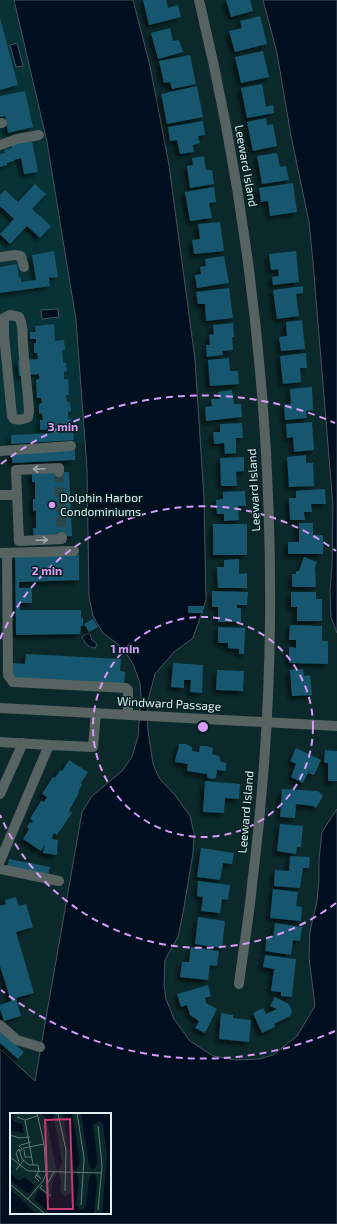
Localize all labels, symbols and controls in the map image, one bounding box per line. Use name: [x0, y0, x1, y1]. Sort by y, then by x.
street label: Leeward Island: [233, 124, 261, 208]
text: 3 min: [48, 419, 78, 433]
street label: Leeward Island: [244, 448, 262, 532]
one-way arrow: [33, 465, 46, 473]
place label: Dolphin Harbor Condominiums: [60, 490, 143, 518]
marker: Dolphin Harbor Condominiums: [47, 500, 57, 510]
one-way arrow: [35, 536, 48, 544]
text: 2 min: [32, 563, 62, 577]
text: 1 min: [111, 641, 139, 655]
street label: Windward Passage: [117, 693, 222, 713]
centre of rings: [196, 720, 210, 734]
street label: Leeward Island: [234, 770, 256, 854]
inset map: [10, 1113, 111, 1214]

